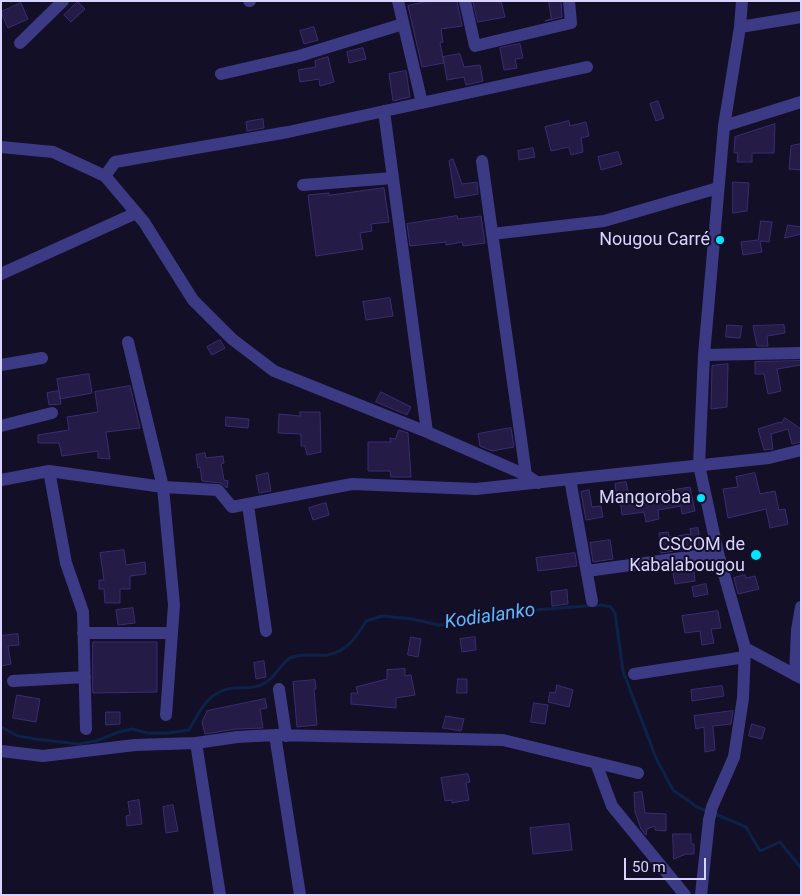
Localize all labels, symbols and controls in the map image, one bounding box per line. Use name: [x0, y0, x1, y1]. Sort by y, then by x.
place label: Nougou Carré: [599, 229, 710, 251]
marker: Nougou Carré: [714, 234, 726, 246]
place label: Mangoroba: [599, 487, 691, 509]
marker: Mangoroba: [695, 492, 707, 504]
place label: CSCOM de Kabalabougou: [629, 534, 745, 576]
marker: CSCOM de Kabalabougou: [749, 548, 763, 562]
water label: Kodialanko: [443, 599, 537, 635]
scale bar: [627, 848, 710, 880]
text: 50 m: [632, 858, 666, 876]

